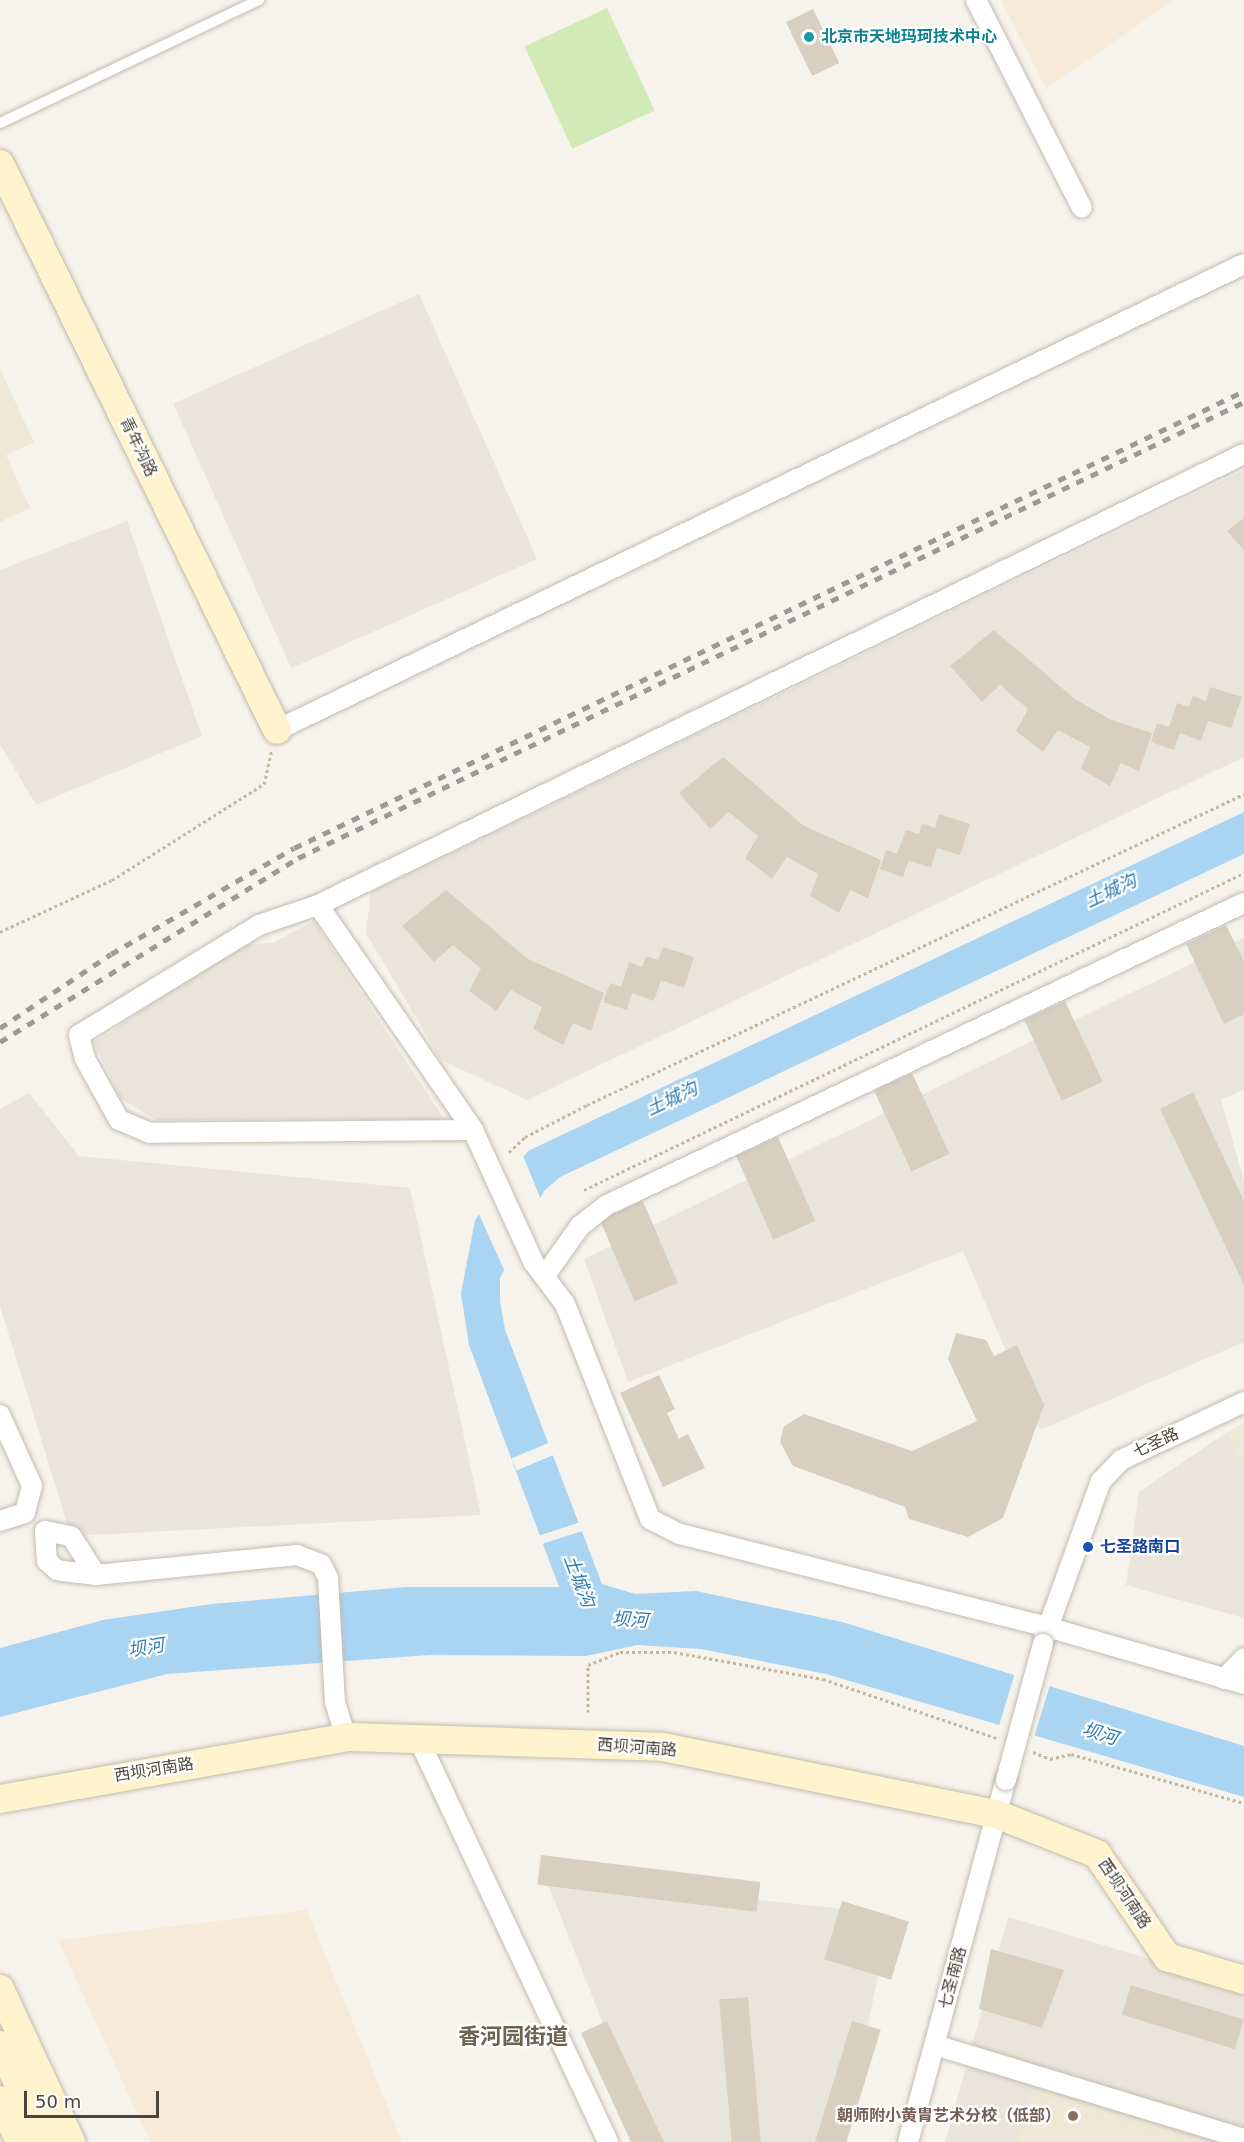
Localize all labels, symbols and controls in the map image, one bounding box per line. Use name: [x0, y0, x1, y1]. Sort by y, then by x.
place label: 北京市天地玛珂技术中心: [821, 27, 997, 47]
marker: 北京市天地玛珂技术中心: [802, 30, 816, 44]
street label: 青年沟路: [115, 414, 161, 480]
water label: 土城沟: [1082, 870, 1140, 912]
water label: 土城沟: [643, 1078, 701, 1120]
street label: 七圣路: [1130, 1424, 1182, 1462]
place label: 七圣路南口: [1100, 1537, 1180, 1557]
marker: 七圣路南口: [1081, 1540, 1095, 1554]
water label: 土城沟: [559, 1552, 599, 1610]
water label: 坝河: [611, 1608, 649, 1632]
water label: 坝河: [127, 1635, 165, 1661]
water label: 坝河: [1080, 1718, 1120, 1750]
street label: 西坝河南路: [596, 1736, 678, 1760]
street label: 西坝河南路: [113, 1754, 195, 1786]
street label: 西坝河南路: [1094, 1855, 1154, 1933]
street label: 七圣南路: [935, 1945, 971, 2011]
district label: 香河园街道: [458, 2024, 568, 2050]
scale bar: [27, 2079, 162, 2117]
text: 50 m: [35, 2091, 81, 2112]
place label: 朝师附小黄胄艺术分校（低部）: [837, 2106, 1061, 2126]
marker: 朝师附小黄胄艺术分校（低部）: [1066, 2109, 1080, 2123]

